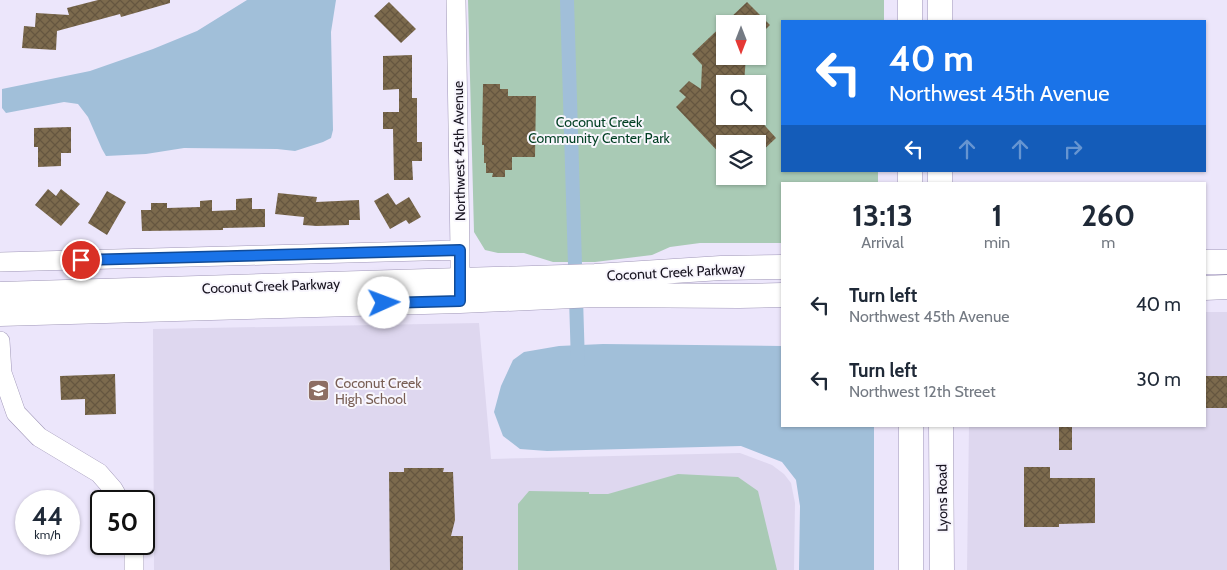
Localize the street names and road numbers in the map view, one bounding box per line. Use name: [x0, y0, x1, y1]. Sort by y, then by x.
street label: Northwest 45th Avenue: [449, 81, 469, 221]
street label: Coconut Creek Parkway: [606, 259, 746, 285]
street label: Coconut Creek Parkway: [201, 275, 341, 297]
street label: Lyons Road: [932, 464, 952, 532]

